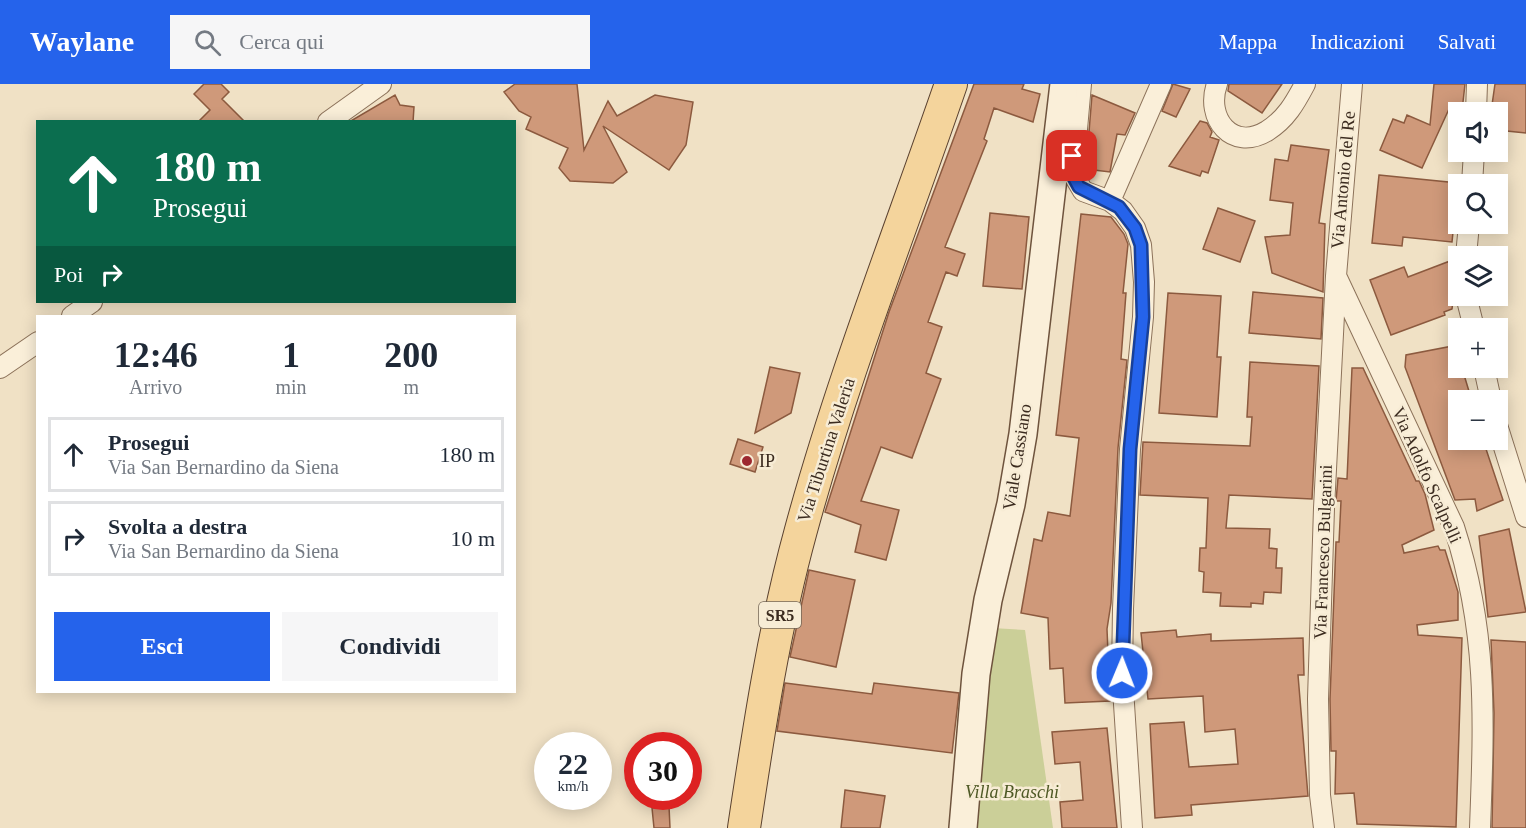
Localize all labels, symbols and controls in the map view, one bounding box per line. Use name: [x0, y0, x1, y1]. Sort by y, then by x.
search box: [170, 15, 590, 69]
text: Waylane: [30, 26, 134, 57]
icon: search: [191, 26, 224, 59]
text: Cerca qui: [239, 29, 324, 54]
text: Mappa: [1219, 30, 1277, 54]
text: Indicazioni: [1310, 30, 1405, 54]
text: Salvati: [1438, 30, 1496, 54]
map controls: [1448, 102, 1508, 450]
button: sound: [1448, 102, 1508, 162]
street label: Via Antonio del Re: [1327, 110, 1359, 250]
pin: [1046, 130, 1097, 181]
icon: arrive: [1055, 139, 1088, 172]
icon: ahead: [54, 144, 132, 222]
text: 180 m: [153, 144, 262, 190]
button: search: [1448, 174, 1508, 234]
text: Prosegui: [153, 193, 248, 223]
button: layers: [1448, 246, 1508, 306]
icon: right: [95, 258, 128, 291]
text: Poi: [54, 262, 83, 287]
button: +: [1448, 318, 1508, 378]
text: 12:46: [114, 335, 198, 375]
text: 1: [282, 335, 300, 375]
text: 200: [384, 335, 438, 375]
street label: Via Tiburtina Valeria: [793, 375, 859, 525]
text: Arrivo: [129, 376, 182, 398]
text: min: [275, 376, 307, 398]
text: m: [404, 376, 419, 398]
button: −: [1448, 390, 1508, 450]
street label: Viale Cassiano: [999, 402, 1035, 512]
street label: Via Adolfo Scalpelli: [1388, 404, 1466, 546]
text: Prosegui: [108, 430, 189, 455]
icon: ahead: [57, 438, 90, 471]
text: 180 m: [439, 442, 495, 467]
place label: IP: [759, 451, 775, 471]
marker: IP: [740, 454, 754, 468]
text: Via San Bernardino da Siena: [108, 456, 339, 478]
street label: Via Francesco Bulgarini: [1310, 464, 1336, 640]
text: Svolta a destra: [108, 514, 247, 539]
icon: right: [57, 522, 90, 555]
text: 10 m: [450, 526, 495, 551]
text: Via San Bernardino da Siena: [108, 540, 339, 562]
road number: SR5: [759, 602, 801, 628]
button: Esci: [54, 612, 270, 681]
button: Condividi: [282, 612, 498, 681]
position arrow: [1090, 641, 1154, 705]
speed limit sign: 30: [624, 732, 702, 810]
text: 22: [558, 747, 588, 780]
text: km/h: [558, 778, 588, 794]
park label: Villa Braschi: [965, 782, 1059, 802]

